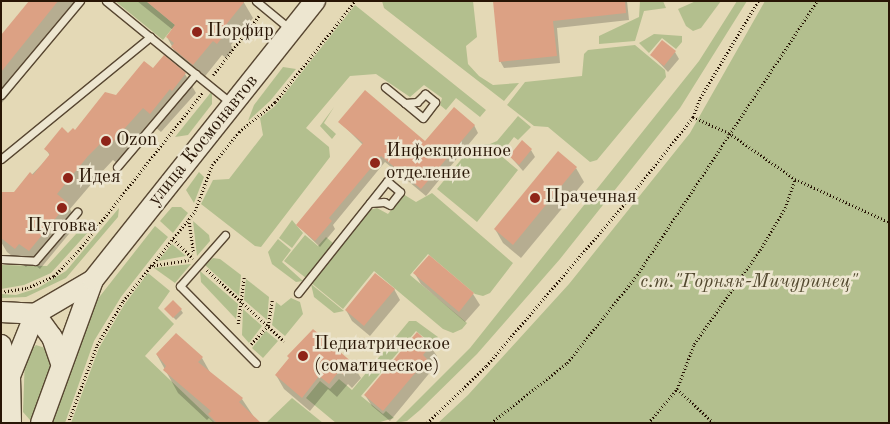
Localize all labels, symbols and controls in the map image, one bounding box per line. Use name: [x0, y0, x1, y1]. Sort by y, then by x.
place label: Порфир: [207, 21, 274, 43]
marker: Порфир: [191, 26, 203, 38]
street label: улица Космонавтов: [144, 71, 264, 211]
place label: Ozon: [116, 130, 157, 152]
marker: Ozon: [100, 135, 112, 147]
place label: Инфекционное отделение: [386, 141, 511, 185]
marker: Инфекционное отделение: [368, 156, 382, 170]
place label: Идея: [78, 167, 121, 189]
marker: Идея: [62, 172, 74, 184]
place label: Прачечная: [545, 187, 637, 209]
marker: Прачечная: [529, 192, 541, 204]
marker: Пуговка: [56, 202, 68, 214]
place label: Пуговка: [27, 216, 97, 238]
park label: с.т."Горняк-Мичуринец": [640, 272, 858, 294]
place label: Педиатрическое (соматическое): [314, 334, 450, 378]
marker: Педиатрическое (соматическое): [296, 349, 310, 363]

